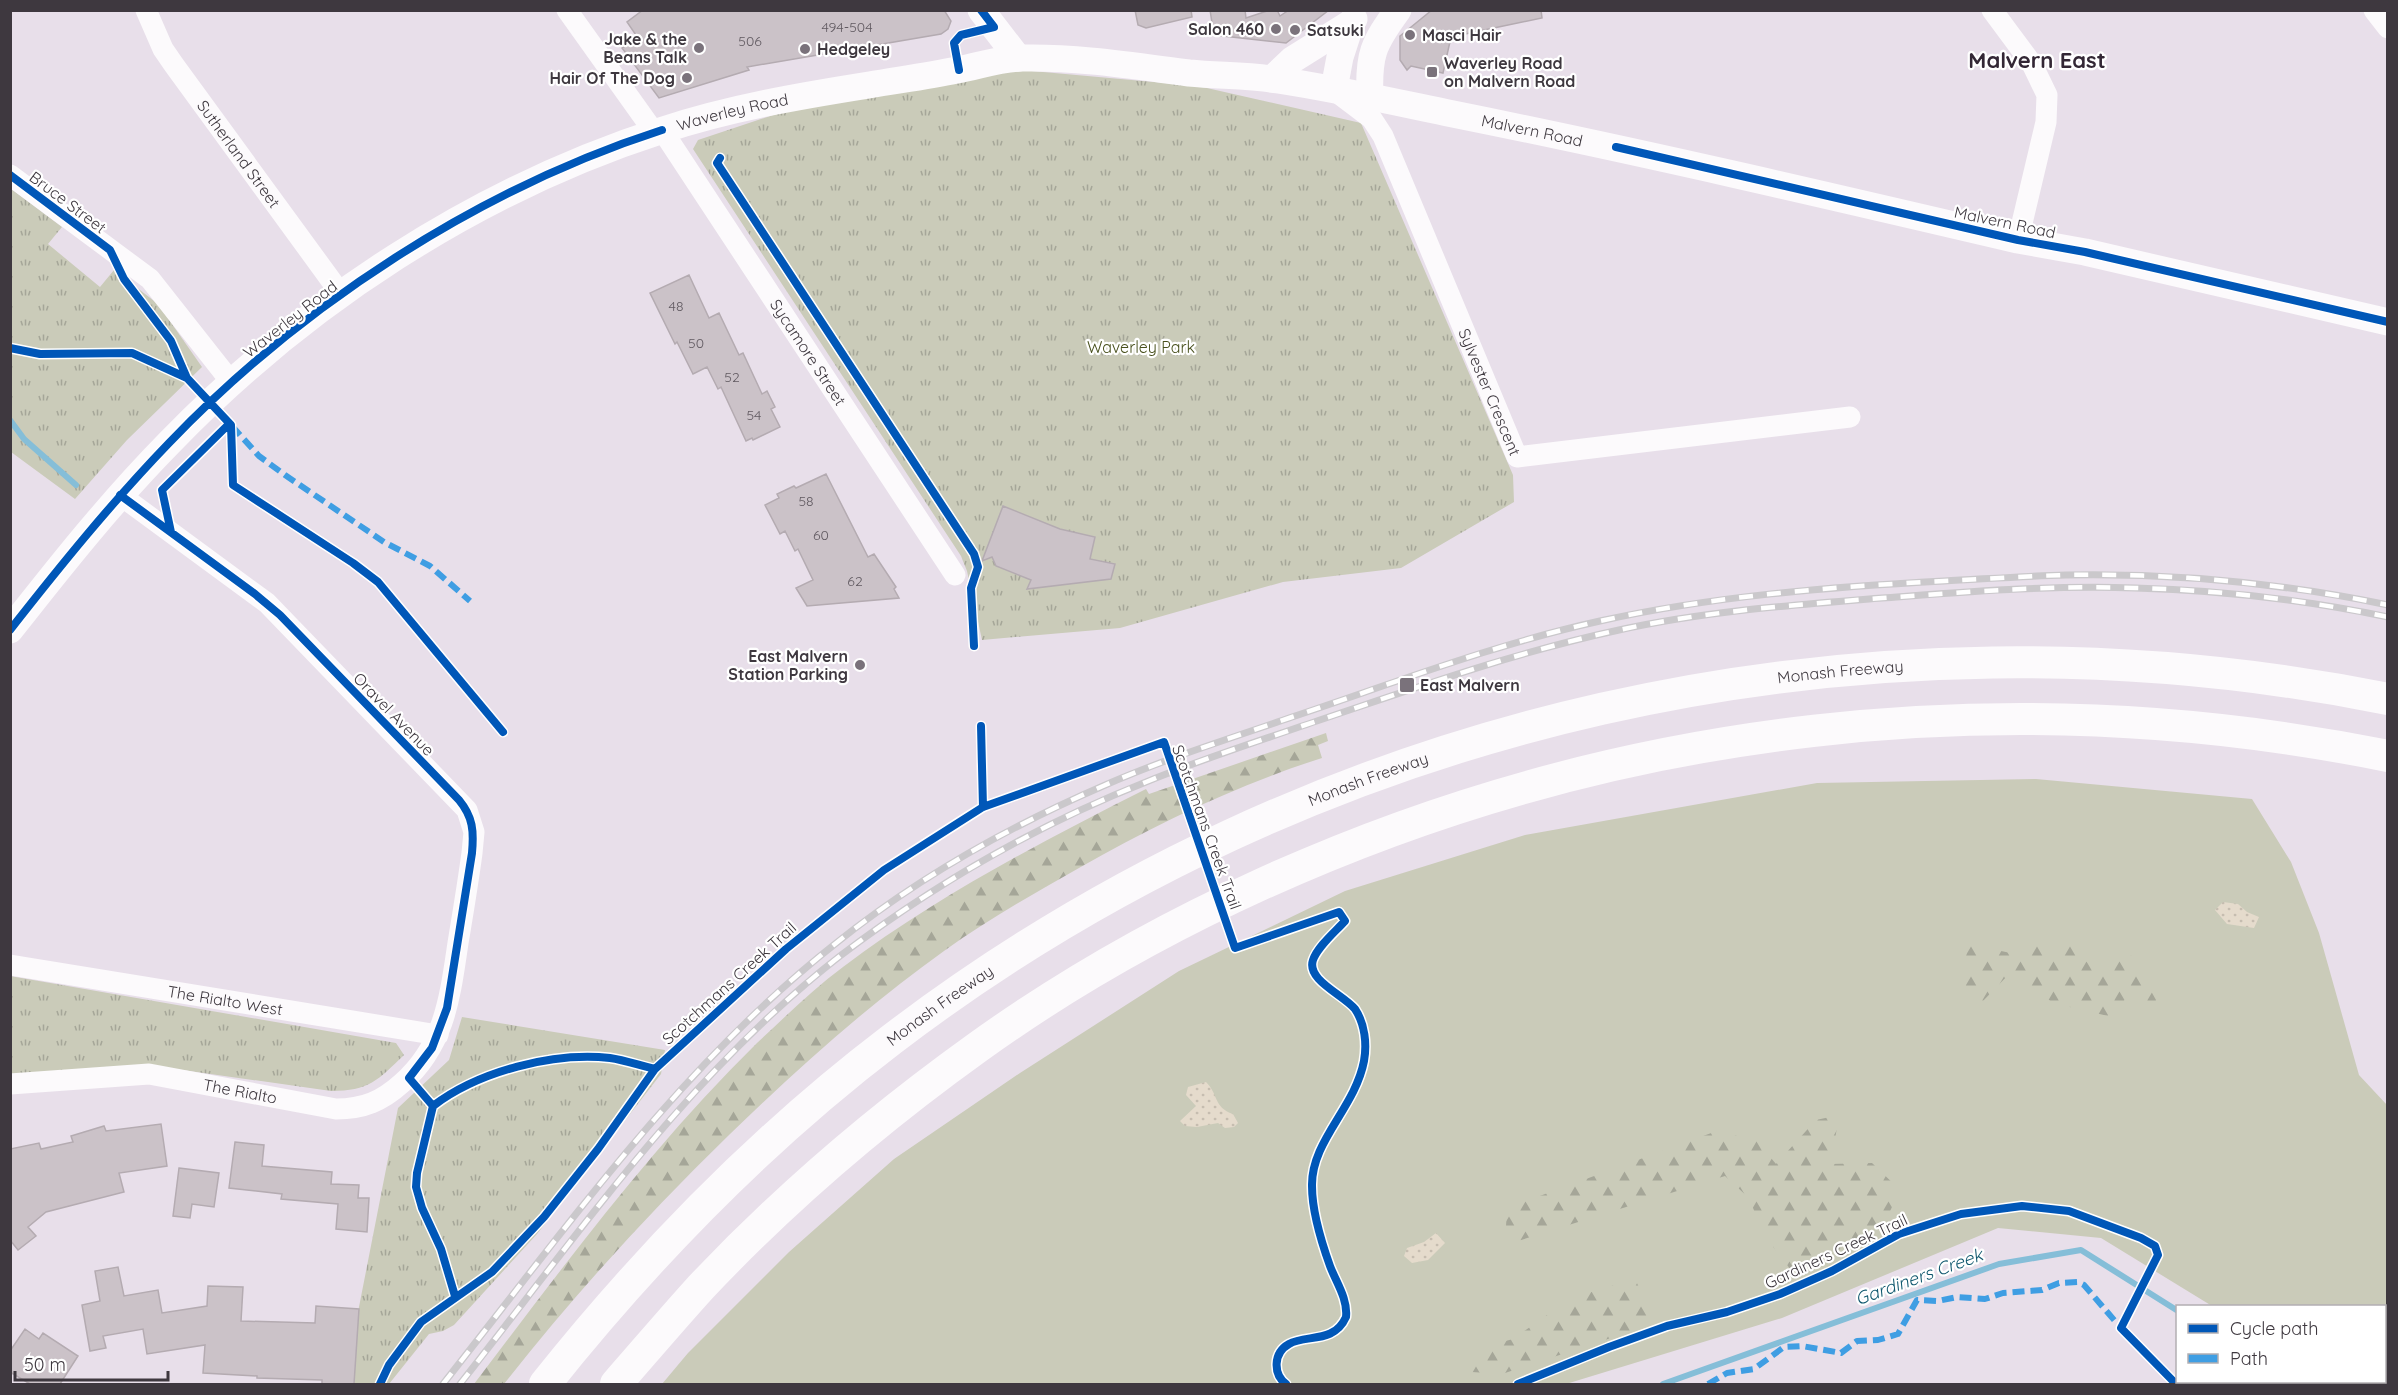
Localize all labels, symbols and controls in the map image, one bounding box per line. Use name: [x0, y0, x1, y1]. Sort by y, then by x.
house number: 494-504: [821, 18, 873, 36]
place label: Salon 460: [1188, 19, 1264, 39]
place label: Satsuki: [1307, 20, 1363, 40]
marker: Salon 460: [1269, 22, 1283, 36]
marker: Satsuki: [1288, 23, 1302, 37]
place label: Masci Hair: [1422, 25, 1502, 45]
marker: Masci Hair: [1403, 28, 1417, 42]
place label: Jake & the Beans Talk: [603, 29, 687, 67]
house number: 506: [738, 32, 762, 50]
place label: Hedgeley: [817, 39, 890, 59]
marker: Jake & the Beans Talk: [692, 41, 706, 55]
marker: Hedgeley: [798, 42, 812, 56]
district label: Malvern East: [1968, 46, 2106, 74]
place label: Waverley Road on Malvern Road: [1444, 53, 1575, 91]
marker: Waverley Road on Malvern Road: [1425, 65, 1439, 79]
place label: Hair Of The Dog: [550, 68, 675, 88]
marker: Hair Of The Dog: [680, 71, 694, 85]
street label: Waverley Road: [674, 89, 790, 135]
street label: Sutherland Street: [193, 96, 285, 212]
street label: Malvern Road: [1480, 110, 1585, 151]
street label: Bruce Street: [26, 167, 110, 237]
street label: Malvern Road: [1952, 201, 2058, 243]
street label: Waverley Road: [239, 276, 341, 362]
street label: Sycamore Street: [766, 295, 851, 409]
house number: 48: [669, 297, 683, 315]
street label: Sylvester Crescent: [1454, 325, 1525, 459]
house number: 50: [688, 334, 704, 352]
park label: Waverley Park: [1087, 337, 1195, 357]
house number: 52: [724, 368, 740, 386]
house number: 54: [746, 406, 762, 424]
house number: 58: [798, 492, 814, 510]
house number: 60: [813, 526, 829, 544]
house number: 62: [847, 572, 863, 590]
place label: East Malvern Station Parking: [728, 646, 848, 684]
street label: Monash Freeway: [1776, 656, 1904, 688]
marker: East Malvern Station Parking: [853, 658, 867, 672]
street label: Oravel Avenue: [349, 668, 439, 760]
place label: East Malvern: [1420, 675, 1520, 695]
marker: East Malvern: [1398, 676, 1416, 694]
street label: Scotchmans Creek Trail: [1168, 742, 1246, 912]
street label: Monash Freeway: [1305, 748, 1431, 810]
street label: Scotchmans Creek Trail: [658, 917, 800, 1049]
street label: Monash Freeway: [882, 960, 997, 1050]
street label: The Rialto West: [166, 981, 284, 1019]
street label: The Rialto: [201, 1074, 279, 1108]
street label: Gardiners Creek Trail: [1762, 1209, 1910, 1293]
water label: Gardiners Creek: [1852, 1242, 1987, 1310]
legend: [2176, 1305, 2386, 1383]
text: Cycle path: [2230, 1317, 2318, 1340]
scale bar: [15, 1344, 168, 1382]
text: Path: [2230, 1347, 2268, 1370]
text: 50 m: [24, 1353, 66, 1376]

